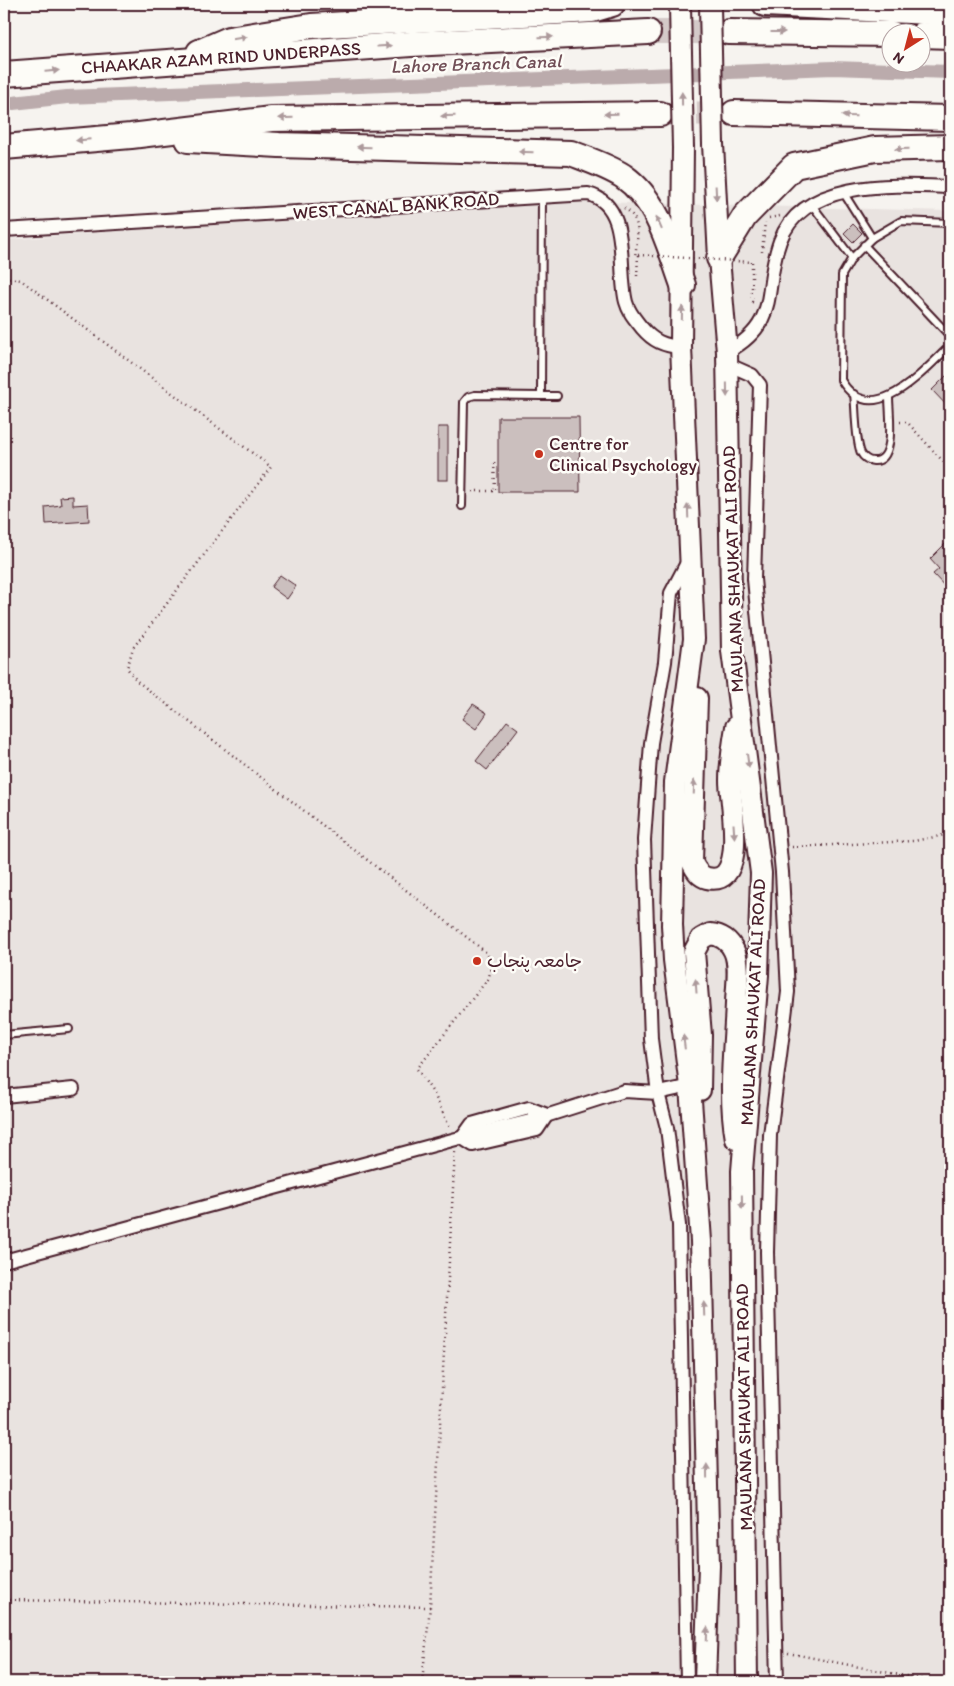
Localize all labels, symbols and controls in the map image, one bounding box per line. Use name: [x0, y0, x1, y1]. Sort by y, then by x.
north arrow: [882, 22, 932, 72]
one-way arrow: [770, 28, 786, 36]
one-way arrow: [539, 32, 555, 40]
one-way arrow: [233, 33, 249, 41]
street label: CHAAKAR AZAM RIND UNDERPASS: [80, 37, 362, 79]
one-way arrow: [376, 41, 392, 49]
text: N: [890, 48, 907, 68]
water label: Lahore Branch Canal: [390, 49, 563, 78]
one-way arrow: [45, 66, 61, 74]
one-way arrow: [678, 91, 686, 107]
one-way arrow: [603, 110, 619, 118]
one-way arrow: [841, 111, 857, 119]
one-way arrow: [440, 112, 456, 120]
one-way arrow: [278, 115, 294, 123]
one-way arrow: [74, 136, 90, 144]
one-way arrow: [356, 143, 372, 151]
one-way arrow: [893, 145, 909, 153]
one-way arrow: [518, 147, 534, 155]
one-way arrow: [712, 185, 720, 201]
street label: WEST CANAL BANK ROAD: [292, 188, 500, 224]
one-way arrow: [655, 216, 663, 230]
one-way arrow: [678, 305, 686, 321]
one-way arrow: [723, 382, 731, 398]
place label: Centre for Clinical Psychology: [549, 433, 698, 476]
street label: MAULANA SHAUKAT ALI ROAD: [718, 445, 748, 693]
marker: Centre for Clinical Psychology: [533, 448, 545, 460]
one-way arrow: [683, 503, 691, 519]
one-way arrow: [744, 754, 752, 770]
one-way arrow: [690, 779, 698, 795]
one-way arrow: [730, 823, 738, 839]
street label: MAULANA SHAUKAT ALI ROAD: [736, 878, 770, 1126]
place label: جامعہ پنجاب: [487, 950, 582, 973]
marker: جامعہ پنجاب: [471, 955, 483, 967]
one-way arrow: [692, 977, 700, 993]
one-way arrow: [680, 1034, 688, 1050]
one-way arrow: [738, 1195, 746, 1211]
street label: MAULANA SHAUKAT ALI ROAD: [731, 1283, 757, 1531]
one-way arrow: [699, 1300, 707, 1316]
one-way arrow: [703, 1463, 711, 1479]
one-way arrow: [703, 1625, 711, 1641]

